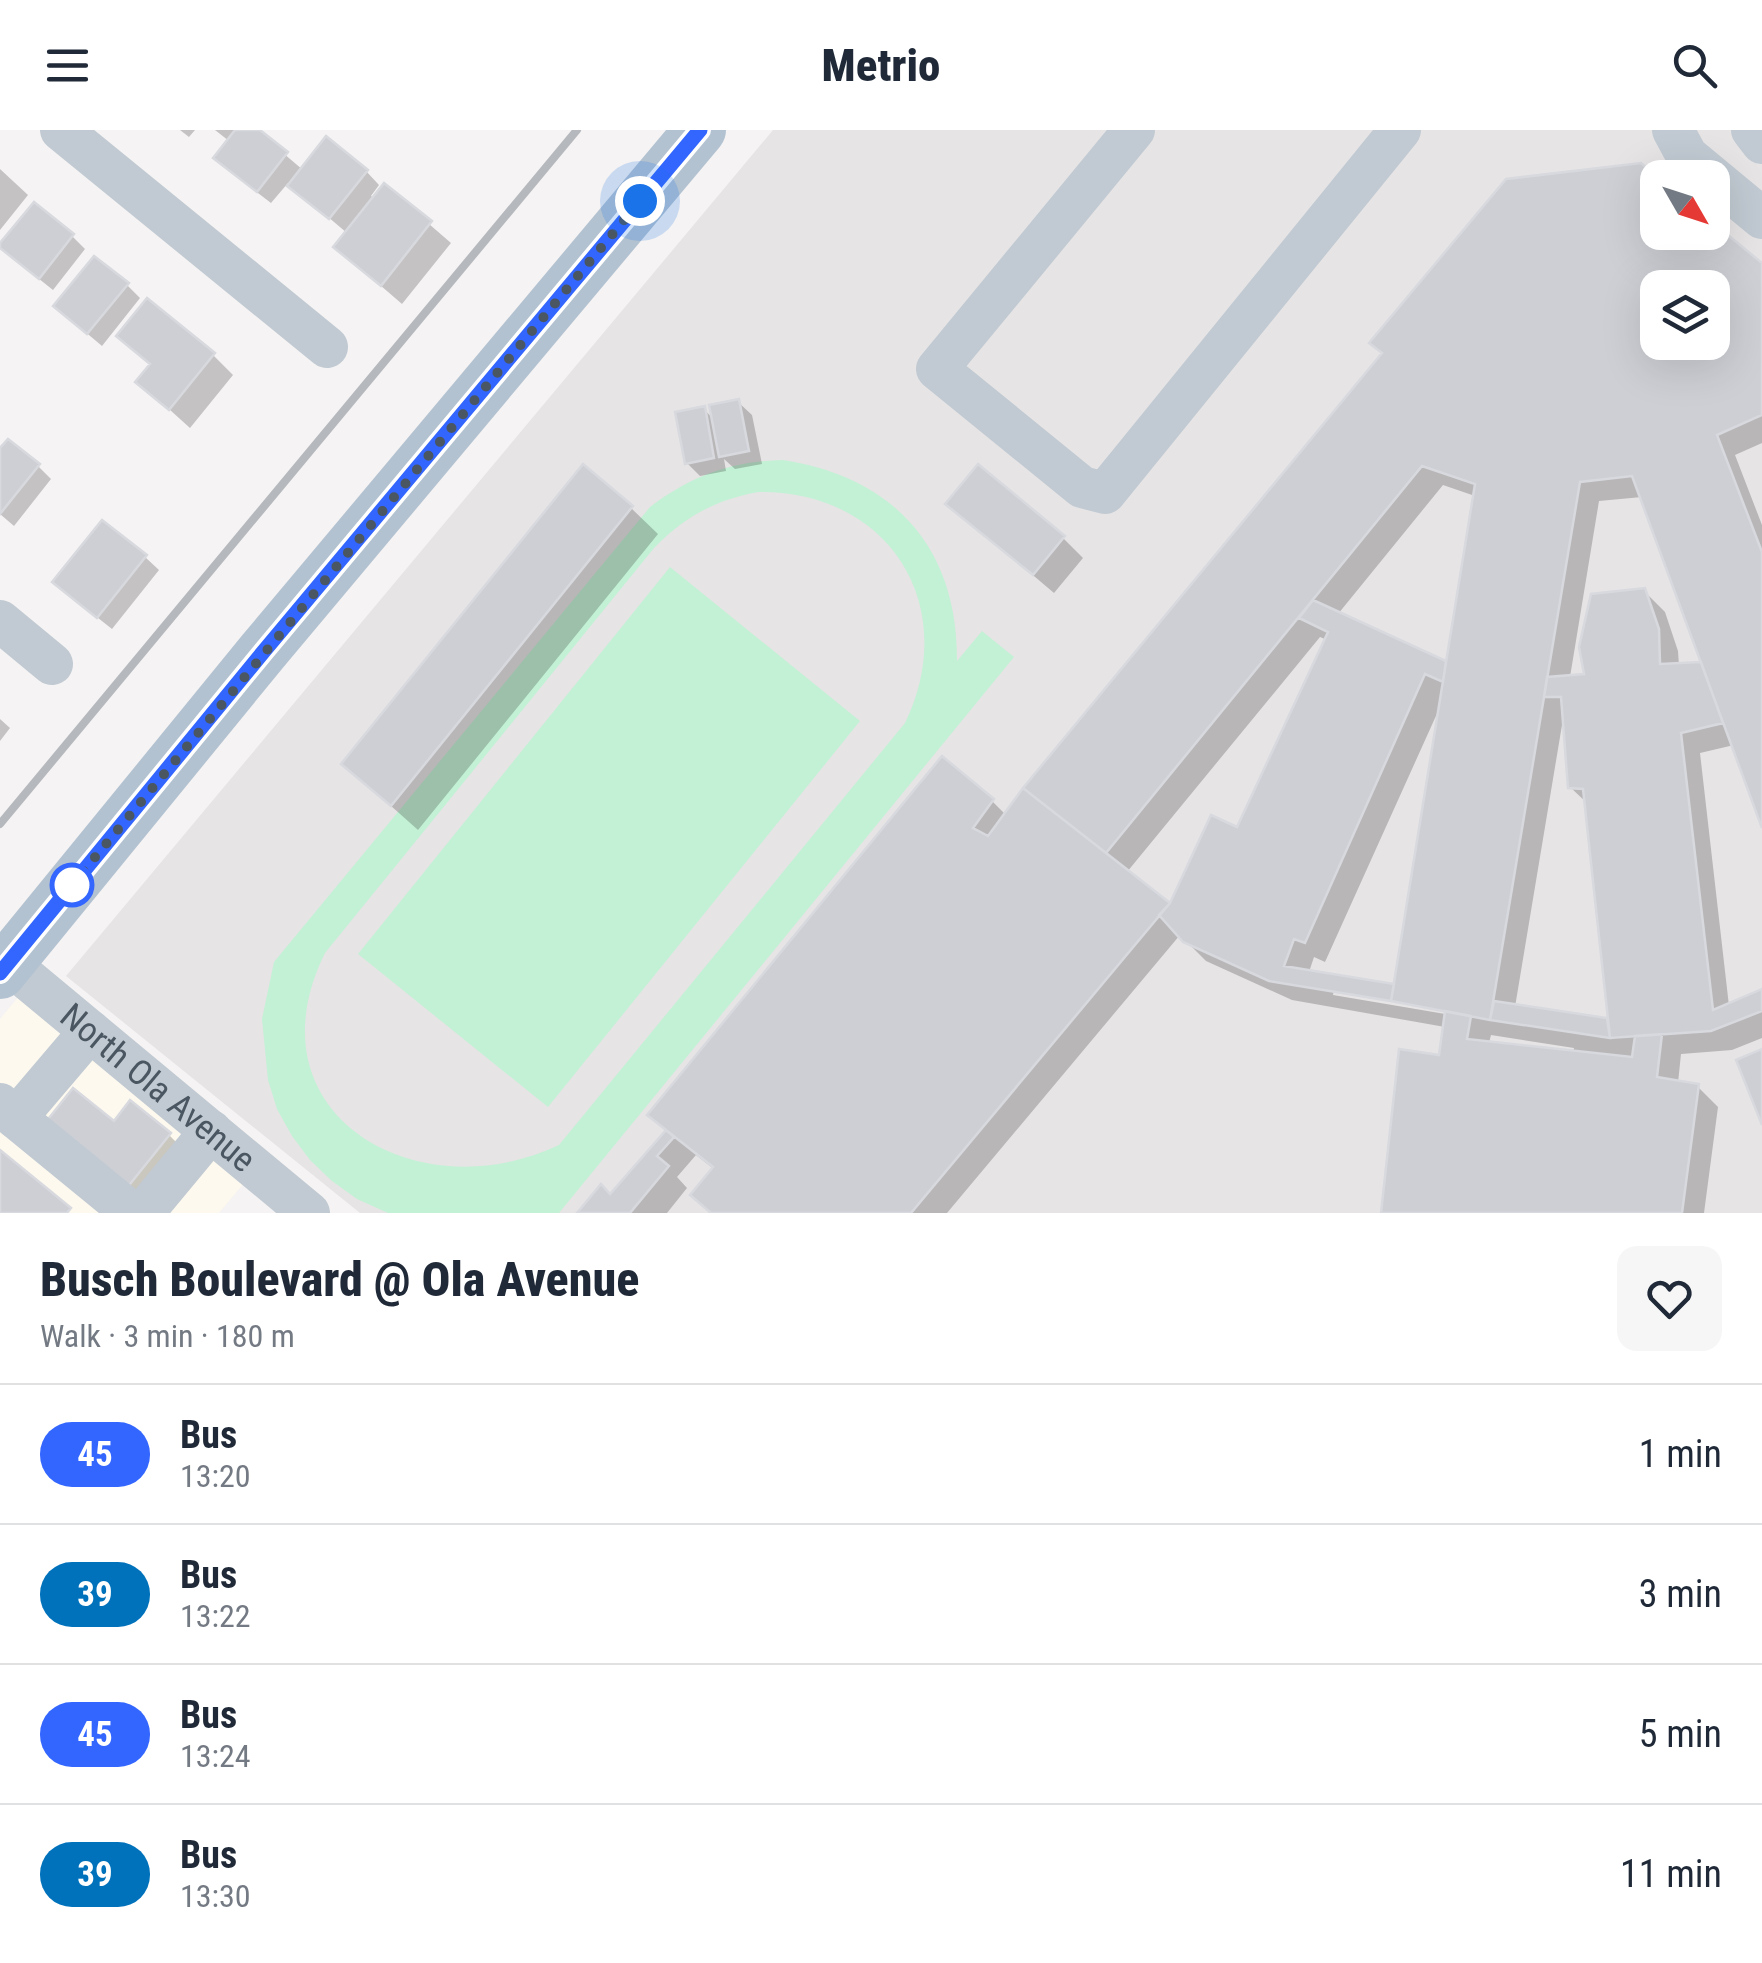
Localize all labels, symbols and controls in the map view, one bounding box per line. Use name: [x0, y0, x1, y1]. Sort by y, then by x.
icon: menu: [40, 38, 95, 93]
icon: search: [1667, 38, 1722, 93]
text: Metrio: [822, 39, 940, 92]
north arrow: [1640, 160, 1730, 250]
map controls: [1640, 160, 1730, 360]
your location: [615, 176, 665, 226]
button: layers: [1640, 270, 1730, 360]
unlabelled marker: [51, 864, 93, 906]
street label: North Ola Avenue: [52, 995, 263, 1181]
button: heart: [1617, 1246, 1722, 1351]
text: Busch Boulevard @ Ola Avenue: [40, 1251, 639, 1308]
text: Walk · 3 min · 180 m: [40, 1317, 295, 1355]
text: Bus: [180, 1413, 237, 1457]
text: 1 min: [1639, 1432, 1722, 1476]
text: 45: [77, 1434, 113, 1475]
text: 13:20: [180, 1457, 251, 1495]
text: Bus: [180, 1553, 237, 1597]
text: 3 min: [1639, 1572, 1722, 1616]
text: 39: [77, 1574, 113, 1615]
text: 13:22: [180, 1597, 251, 1635]
text: Bus: [180, 1693, 237, 1737]
text: 5 min: [1639, 1712, 1722, 1756]
text: 45: [77, 1714, 113, 1755]
text: 13:24: [180, 1737, 251, 1775]
text: Bus: [180, 1833, 237, 1877]
text: 11 min: [1620, 1852, 1722, 1896]
text: 39: [77, 1854, 113, 1895]
text: 13:30: [180, 1877, 251, 1915]

